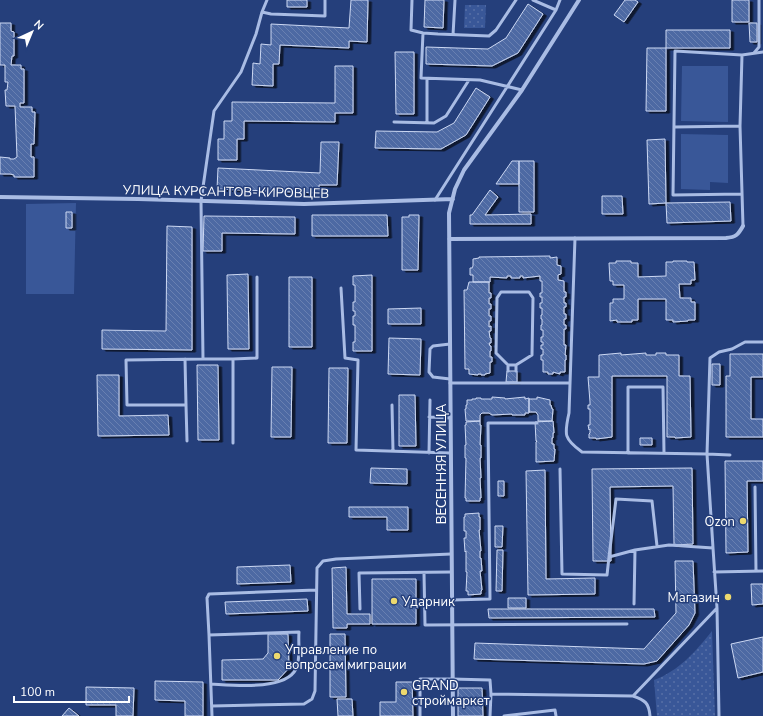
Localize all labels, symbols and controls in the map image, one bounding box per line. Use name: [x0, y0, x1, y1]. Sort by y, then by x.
north arrow: [12, 12, 52, 52]
text: N: [30, 17, 47, 33]
street label: УЛИЦА КУРСАНТОВ-КИРОВЦЕВ: [122, 181, 329, 203]
street label: ВЕСЕННЯЯ УЛИЦА: [433, 403, 451, 524]
place label: Ozon: [705, 513, 735, 531]
marker: Ozon: [738, 516, 748, 526]
place label: Магазин: [668, 589, 720, 607]
marker: Магазин: [723, 592, 733, 602]
place label: Ударник: [401, 593, 455, 611]
marker: Ударник: [389, 596, 399, 606]
place label: Управление по вопросам миграции: [284, 641, 407, 674]
marker: Управление по вопросам миграции: [272, 651, 282, 661]
place label: GRAND строймаркет: [412, 677, 490, 710]
scale bar: [14, 678, 129, 704]
text: 100 m: [20, 684, 55, 700]
marker: GRAND строймаркет: [399, 687, 409, 697]

